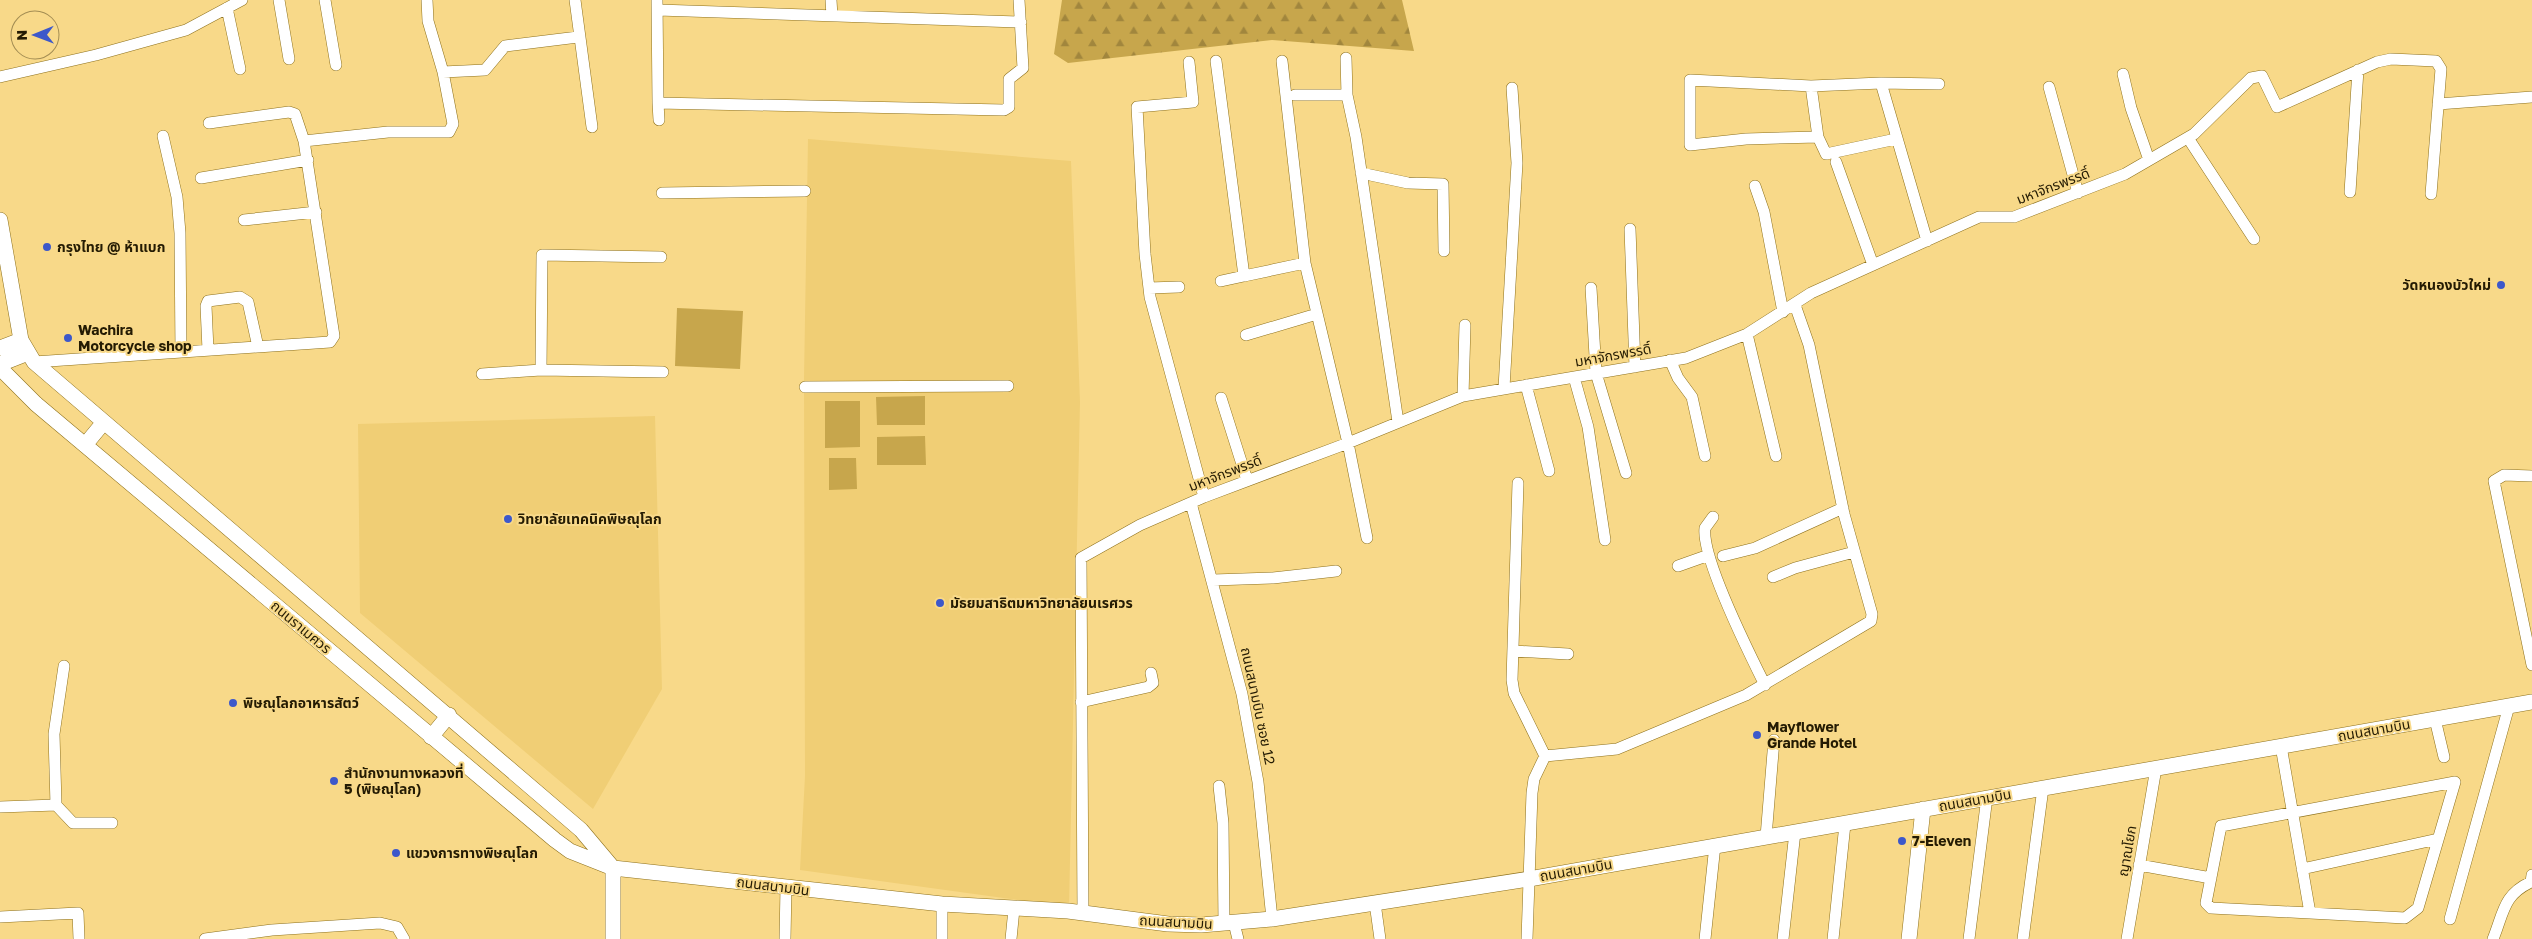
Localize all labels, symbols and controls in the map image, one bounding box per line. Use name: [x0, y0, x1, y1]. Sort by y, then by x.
north arrow: [10, 10, 60, 60]
text: N: [13, 30, 30, 41]
street label: มหาจักรพรรดิ์: [2014, 164, 2092, 207]
place label: กรุงไทย @ ห้าแบก: [57, 238, 165, 256]
marker: กรุงไทย @ ห้าแบก: [41, 241, 53, 253]
place label: วัดหนองบัวใหม่: [2402, 276, 2491, 293]
marker: วัดหนองบัวใหม่: [2495, 279, 2507, 291]
place label: Wachira Motorcycle shop: [78, 321, 192, 354]
marker: Wachira Motorcycle shop: [62, 332, 74, 344]
street label: มหาจักรพรรดิ์: [1573, 339, 1652, 370]
street label: มหาจักรพรรดิ์: [1186, 451, 1264, 494]
place label: วิทยาลัยเทคนิคพิษณุโลก: [518, 510, 662, 528]
marker: วิทยาลัยเทคนิคพิษณุโลก: [502, 513, 514, 525]
place label: มัธยมสาธิตมหาวิทยาลัยนเรศวร: [950, 594, 1133, 611]
street label: ถนนราเมศวร: [268, 597, 335, 657]
marker: มัธยมสาธิตมหาวิทยาลัยนเรศวร: [934, 597, 946, 609]
street label: ถนนสนามบิน ซอย 12: [1238, 646, 1279, 766]
place label: พิษณุโลกอาหารสัตว์: [243, 694, 359, 712]
marker: พิษณุโลกอาหารสัตว์: [227, 697, 239, 709]
street label: ถนนสนามบิน: [2336, 715, 2412, 744]
place label: Mayflower Grande Hotel: [1767, 718, 1857, 751]
marker: Mayflower Grande Hotel: [1751, 729, 1763, 741]
place label: สำนักงานทางหลวงที่ 5 (พิษณุโลก): [344, 763, 464, 798]
marker: สำนักงานทางหลวงที่ 5 (พิษณุโลก): [328, 775, 340, 787]
street label: ถนนสนามบิน: [1937, 785, 2013, 814]
street label: ญาณโยก: [2114, 824, 2139, 878]
place label: 7-Eleven: [1912, 832, 1971, 849]
marker: 7-Eleven: [1896, 835, 1908, 847]
place label: แขวงการทางพิษณุโลก: [406, 844, 538, 862]
marker: แขวงการทางพิษณุโลก: [390, 847, 402, 859]
street label: ถนนสนามบิน: [1538, 855, 1614, 884]
street label: ถนนสนามบิน: [736, 873, 811, 898]
street label: ถนนสนามบิน: [1139, 911, 1213, 932]

